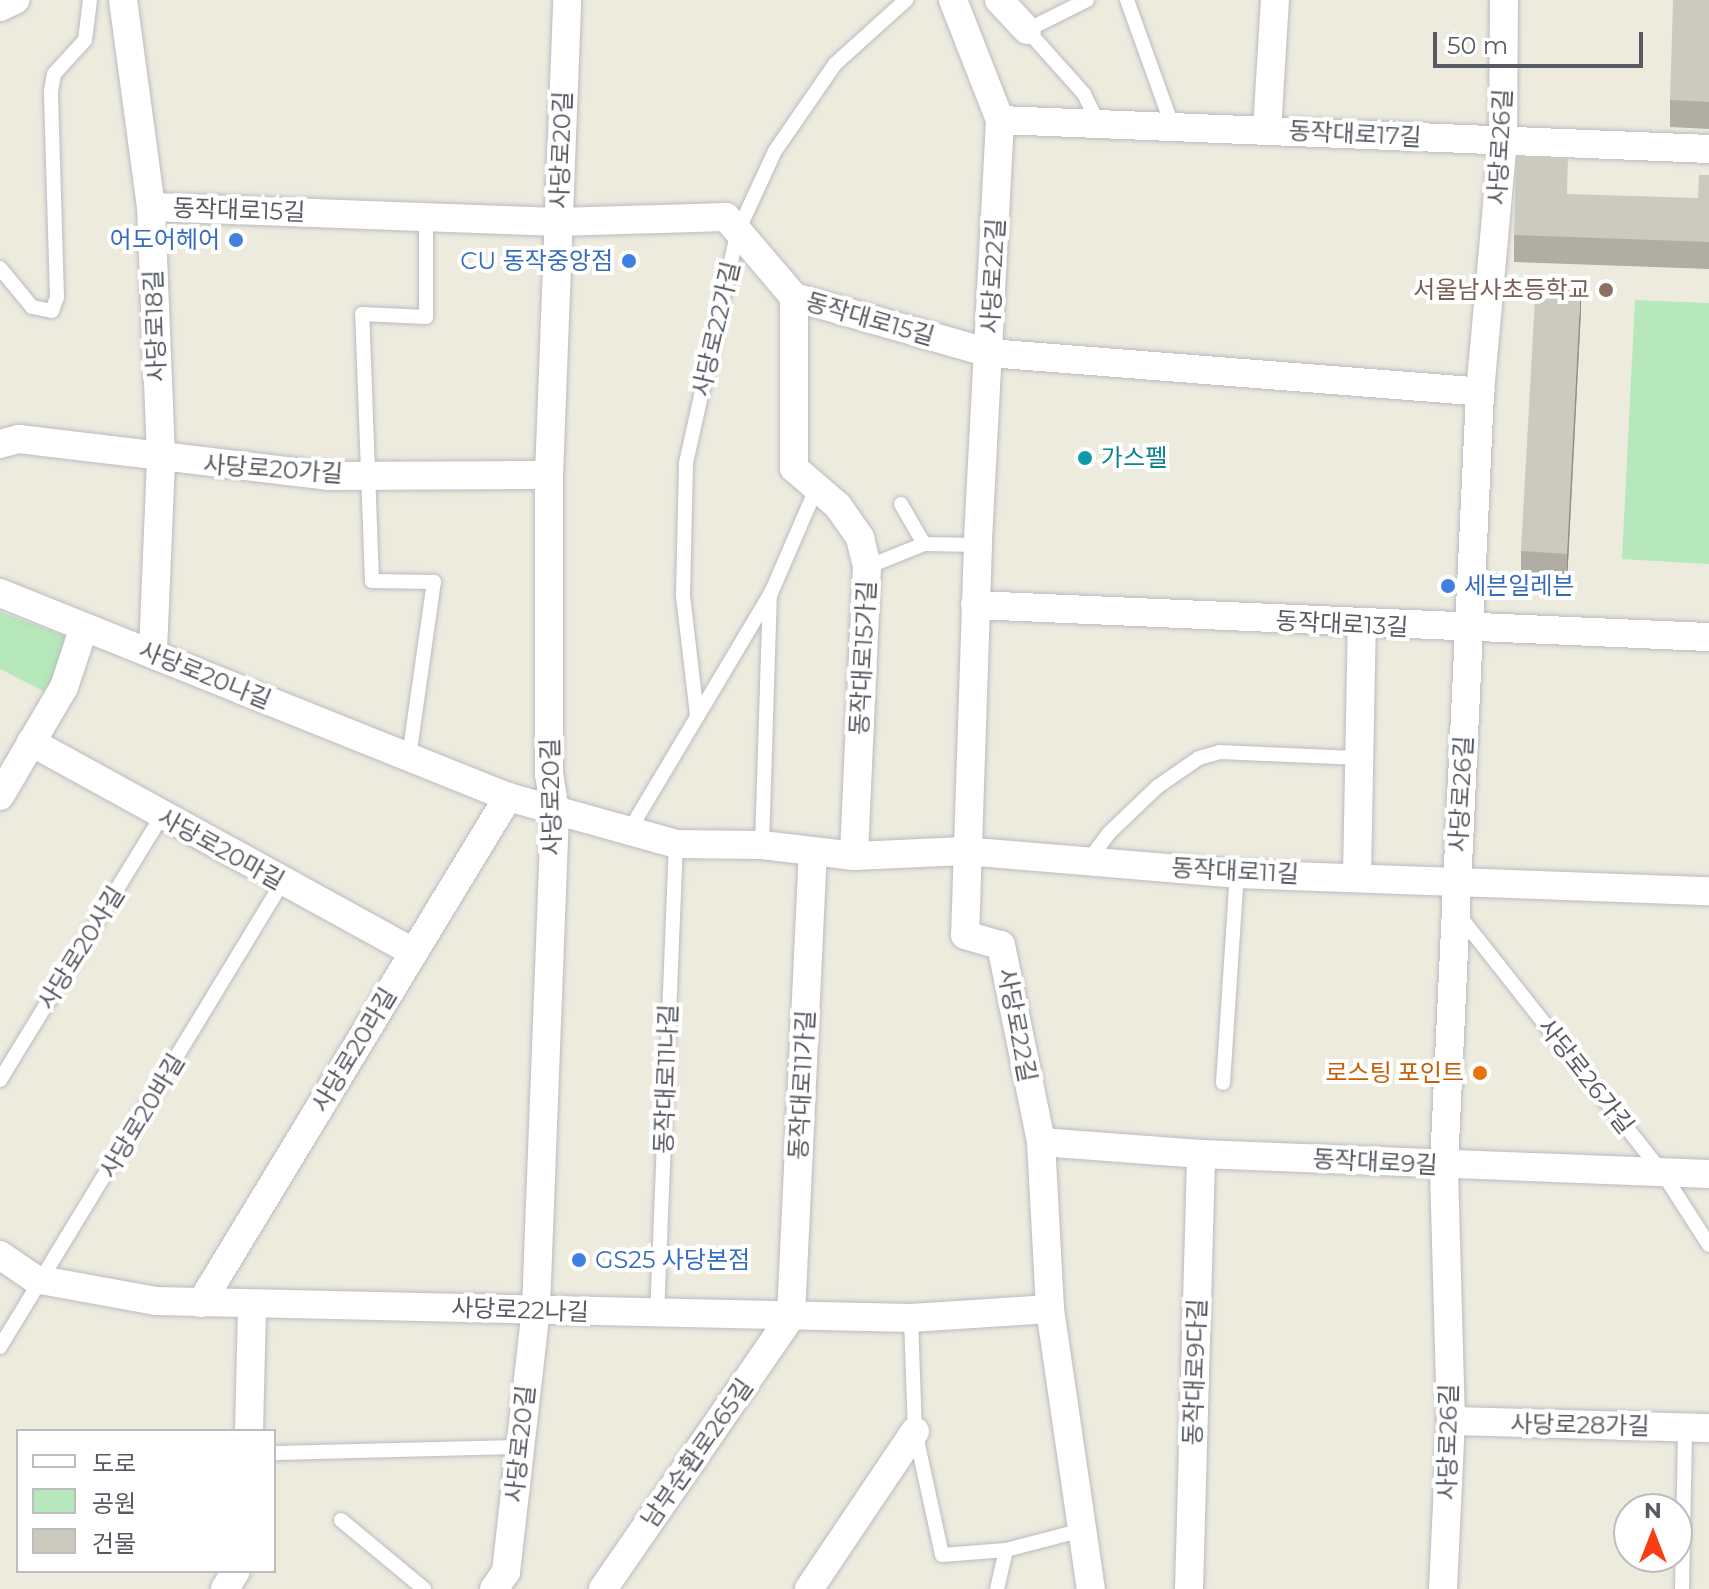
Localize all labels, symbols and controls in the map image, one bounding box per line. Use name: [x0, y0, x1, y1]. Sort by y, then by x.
scale bar: [1437, 16, 1647, 66]
text: 50 m: [1447, 31, 1508, 60]
street label: 사당로26길: [1483, 88, 1517, 206]
street label: 사당로20길: [545, 91, 577, 209]
street label: 동작대로17길: [1288, 116, 1422, 152]
street label: 동작대로15길: [172, 193, 306, 227]
street label: 사당로22길: [976, 218, 1010, 334]
place label: 어도어헤어: [110, 226, 220, 254]
marker: 어도어헤어: [227, 231, 245, 249]
place label: CU 동작중앙점: [460, 247, 613, 275]
marker: CU 동작중앙점: [620, 252, 638, 270]
street label: 사당로22가길: [686, 259, 746, 399]
street label: 사당로18길: [139, 269, 171, 383]
place label: 서울남사초등학교: [1413, 276, 1590, 304]
marker: 서울남사초등학교: [1597, 281, 1615, 299]
street label: 동작대로15길: [802, 287, 938, 351]
place label: 가스펠: [1101, 444, 1167, 472]
marker: 가스펠: [1076, 449, 1094, 467]
street label: 사당로20가길: [202, 450, 344, 488]
place label: 세븐일레븐: [1464, 572, 1574, 600]
marker: 세븐일레븐: [1439, 577, 1457, 595]
street label: 동작대로15가길: [845, 580, 881, 736]
street label: 동작대로13길: [1275, 606, 1409, 642]
street label: 사당로20나길: [135, 635, 275, 715]
street label: 사당로26길: [1444, 735, 1478, 853]
street label: 사당로20길: [536, 738, 566, 856]
street label: 사당로20마길: [153, 803, 289, 895]
street label: 동작대로11길: [1170, 853, 1300, 889]
street label: 사당로20사길: [32, 881, 130, 1015]
street label: 사당로22길: [992, 966, 1042, 1084]
street label: 사당로20라길: [306, 983, 402, 1117]
street label: 동작대로11나길: [649, 1004, 683, 1154]
street label: 동작대로11가길: [784, 1009, 820, 1161]
street label: 사당로26가길: [1532, 1013, 1640, 1139]
street label: 사당로20바길: [94, 1049, 190, 1183]
place label: 로스팅 포인트: [1325, 1059, 1464, 1087]
marker: 로스팅 포인트: [1471, 1064, 1489, 1082]
street label: 동작대로9길: [1312, 1144, 1438, 1180]
place label: GS25 사당본점: [595, 1246, 750, 1274]
marker: GS25 사당본점: [570, 1251, 588, 1269]
street label: 사당로22나길: [451, 1293, 589, 1327]
street label: 동작대로9다길: [1178, 1298, 1212, 1446]
street label: 남부순환로265길: [635, 1373, 759, 1533]
street label: 사당로26길: [1433, 1383, 1463, 1501]
street label: 사당로20길: [500, 1384, 540, 1504]
street label: 사당로28가길: [1510, 1409, 1650, 1441]
legend: [16, 1429, 276, 1573]
text: 도로: [92, 1449, 136, 1478]
text: 공원: [92, 1489, 136, 1518]
north arrow: [1613, 1493, 1693, 1573]
text: N: [1644, 1497, 1662, 1524]
text: 건물: [92, 1529, 136, 1558]

